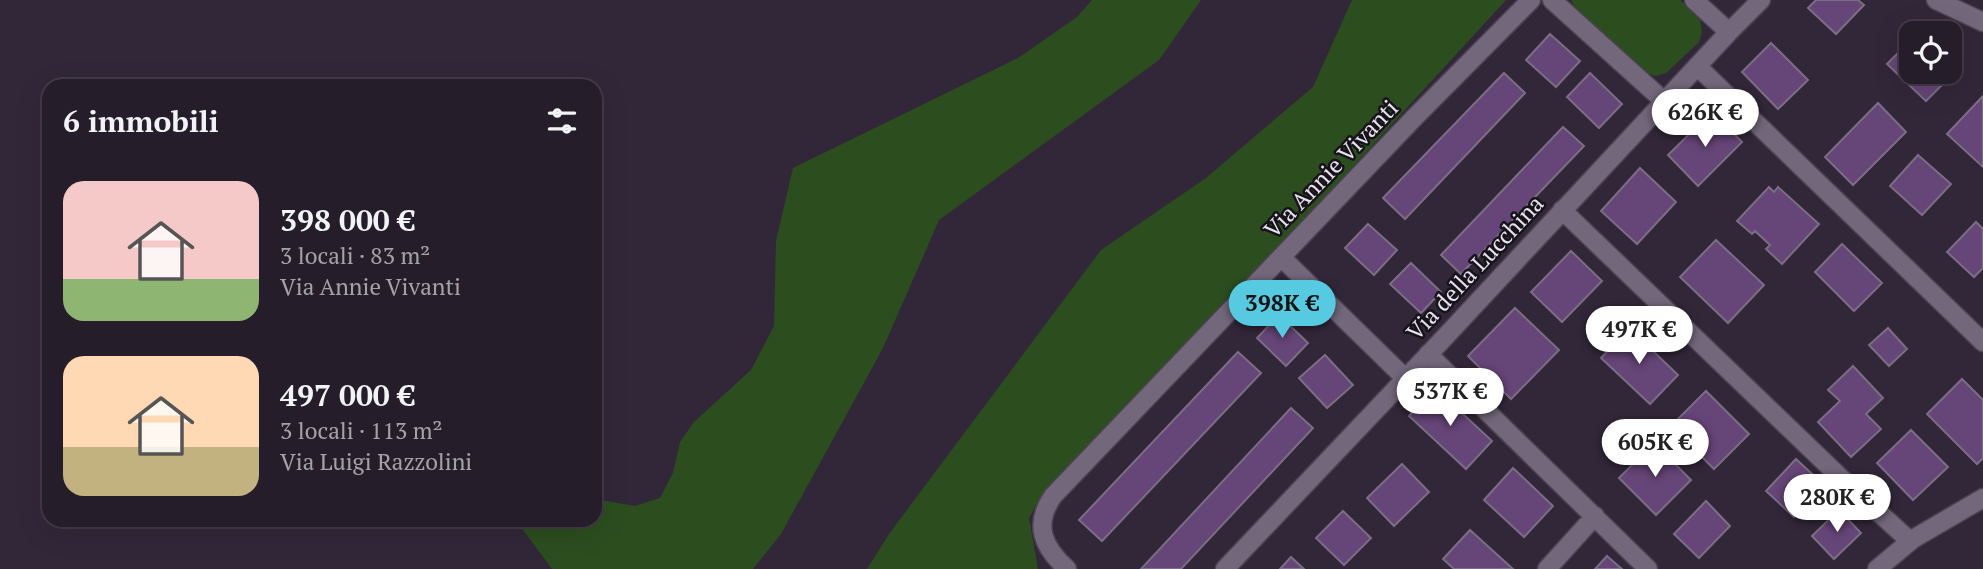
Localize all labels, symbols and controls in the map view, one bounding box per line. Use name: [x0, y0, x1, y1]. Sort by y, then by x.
map controls: [1899, 21, 1962, 84]
button: locate: [1899, 21, 1962, 84]
pin: 626K €: [1648, 90, 1762, 149]
street label: Via Annie Vivanti: [1257, 93, 1405, 244]
text: 626K €: [1668, 96, 1742, 127]
text: 6 immobili: [63, 101, 219, 141]
icon: filters: [543, 102, 581, 140]
street label: Via della Lucchina: [1399, 188, 1550, 347]
text: 398 000 €: [280, 200, 415, 240]
icon: home: [119, 209, 203, 293]
text: 3 locali · 83 m²: [280, 240, 430, 271]
text: Via Annie Vivanti: [280, 271, 461, 302]
pin: 398K €: [1225, 280, 1339, 340]
text: 398K €: [1245, 287, 1319, 318]
pin: 497K €: [1582, 306, 1696, 366]
text: 497K €: [1602, 313, 1676, 344]
pin: 537K €: [1393, 368, 1507, 428]
text: 497 000 €: [280, 375, 415, 415]
text: 537K €: [1413, 375, 1487, 406]
icon: home: [119, 384, 203, 468]
text: 3 locali · 113 m²: [280, 415, 443, 446]
pin: 605K €: [1598, 420, 1712, 479]
text: 605K €: [1618, 426, 1692, 457]
text: Via Luigi Razzolini: [280, 446, 472, 477]
pin: 280K €: [1780, 475, 1894, 534]
text: 280K €: [1800, 481, 1874, 512]

